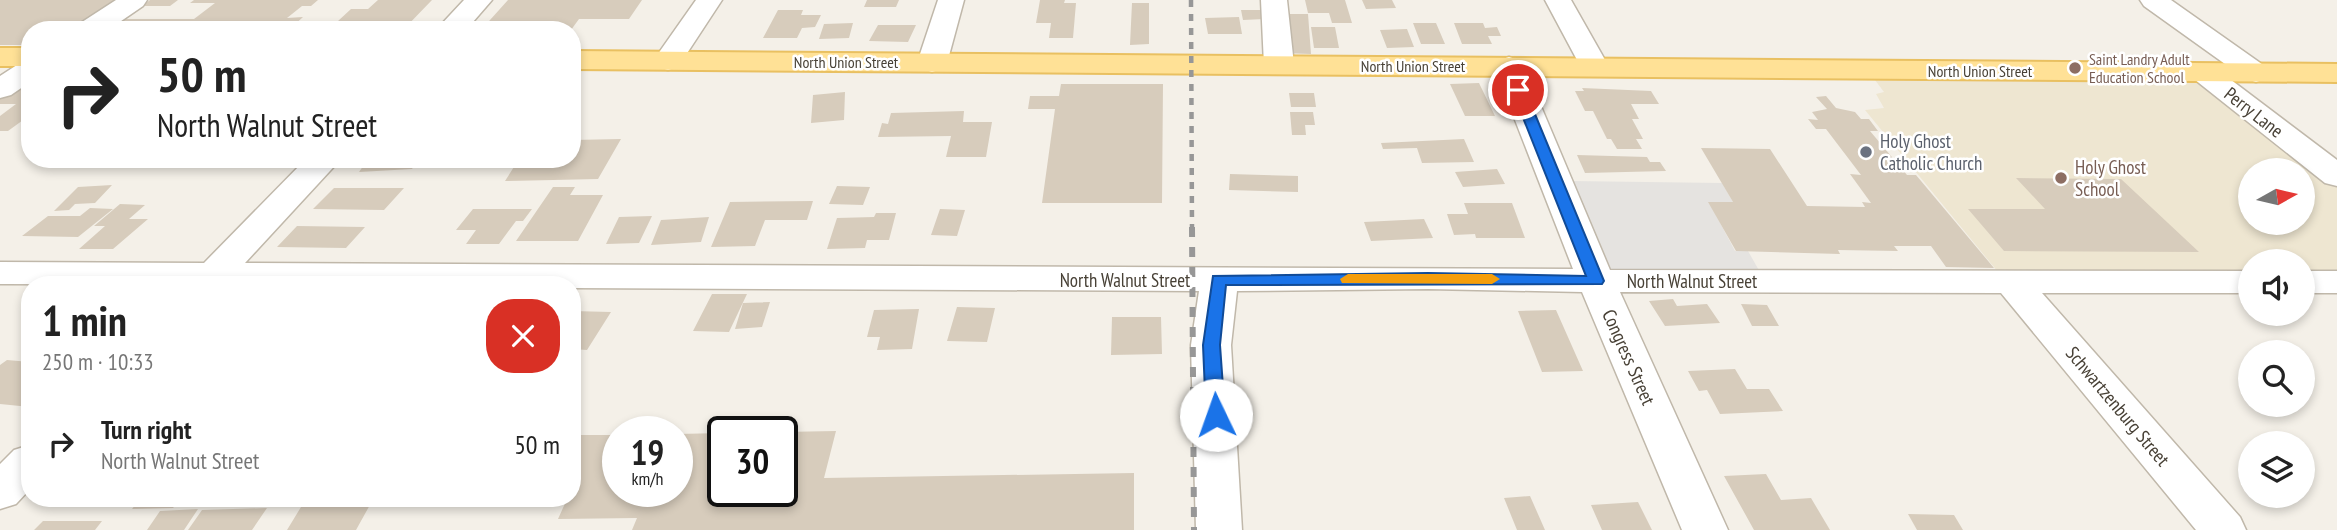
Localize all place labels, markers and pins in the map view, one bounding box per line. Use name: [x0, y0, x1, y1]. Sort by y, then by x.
place label: Saint Landry Adult Education School: [2089, 49, 2190, 87]
pin: [1488, 60, 1548, 120]
marker: Saint Landry Adult Education School: [2067, 60, 2083, 76]
place label: Holy Ghost Catholic Church: [1880, 129, 1982, 175]
marker: Holy Ghost Catholic Church: [1858, 144, 1874, 160]
place label: Holy Ghost School: [2075, 155, 2147, 201]
marker: Holy Ghost School: [2053, 170, 2069, 186]

